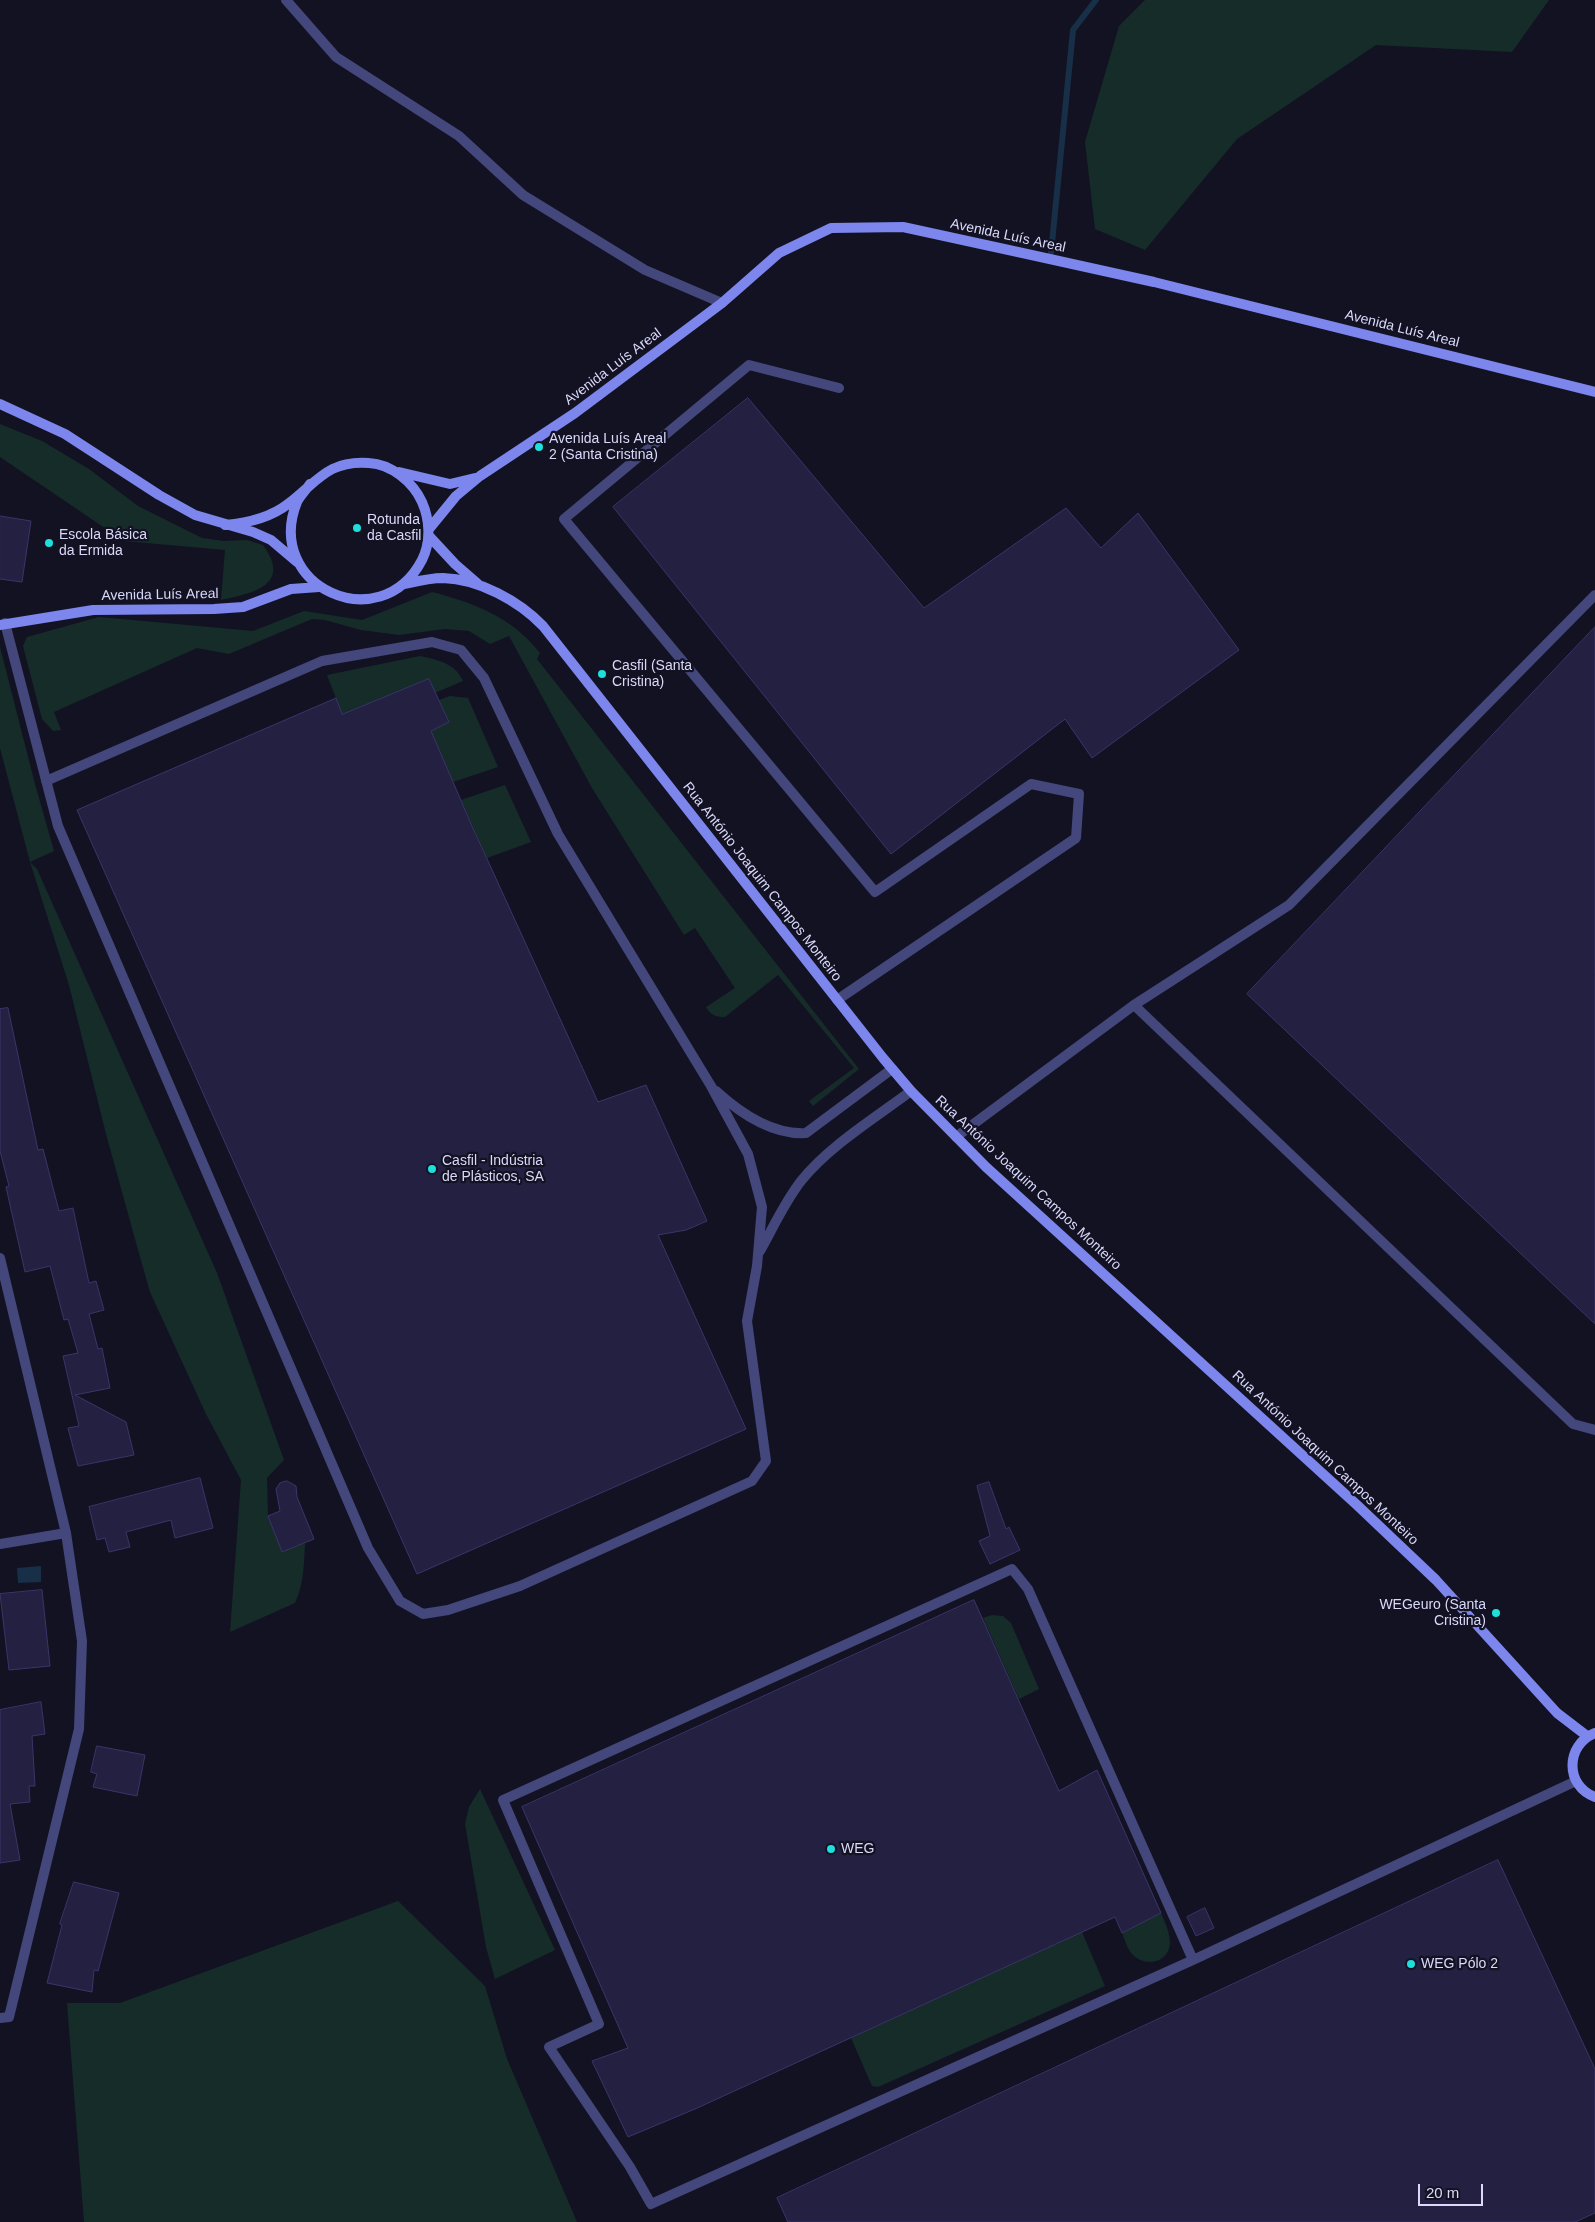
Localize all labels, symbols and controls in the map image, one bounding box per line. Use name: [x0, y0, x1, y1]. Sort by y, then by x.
street label: Avenida Luís Areal: [949, 216, 1067, 256]
street label: Avenida Luís Areal: [1343, 307, 1461, 351]
street label: Avenida Luís Areal: [561, 325, 665, 409]
place label: Avenida Luís Areal 2 (Santa Cristina): [549, 431, 666, 464]
marker: Avenida Luís Areal 2 (Santa Cristina): [533, 441, 545, 453]
place label: Rotunda da Casfil: [367, 512, 421, 544]
marker: Rotunda da Casfil: [351, 522, 363, 534]
place label: Escola Básica da Ermida: [59, 527, 147, 560]
marker: Escola Básica da Ermida: [43, 537, 55, 549]
street label: Avenida Luís Areal: [101, 586, 219, 604]
place label: Casfil (Santa Cristina): [612, 658, 692, 690]
marker: Casfil (Santa Cristina): [596, 668, 608, 680]
street label: Rua António Joaquim Campos Monteiro: [679, 779, 845, 985]
street label: Rua António Joaquim Campos Monteiro: [931, 1092, 1125, 1274]
place label: Casfil - Indústria de Plásticos, SA: [442, 1153, 544, 1186]
marker: Casfil - Indústria de Plásticos, SA: [426, 1163, 438, 1175]
street label: Rua António Joaquim Campos Monteiro: [1228, 1367, 1422, 1549]
place label: WEGeuro (Santa Cristina): [1379, 1597, 1486, 1630]
marker: WEGeuro (Santa Cristina): [1490, 1607, 1502, 1619]
place label: WEG: [841, 1841, 874, 1857]
marker: WEG: [825, 1843, 837, 1855]
place label: WEG Pólo 2: [1421, 1956, 1498, 1972]
marker: WEG Pólo 2: [1405, 1958, 1417, 1970]
scale bar: [1420, 2174, 1485, 2206]
text: 20 m: [1426, 2184, 1459, 2201]

